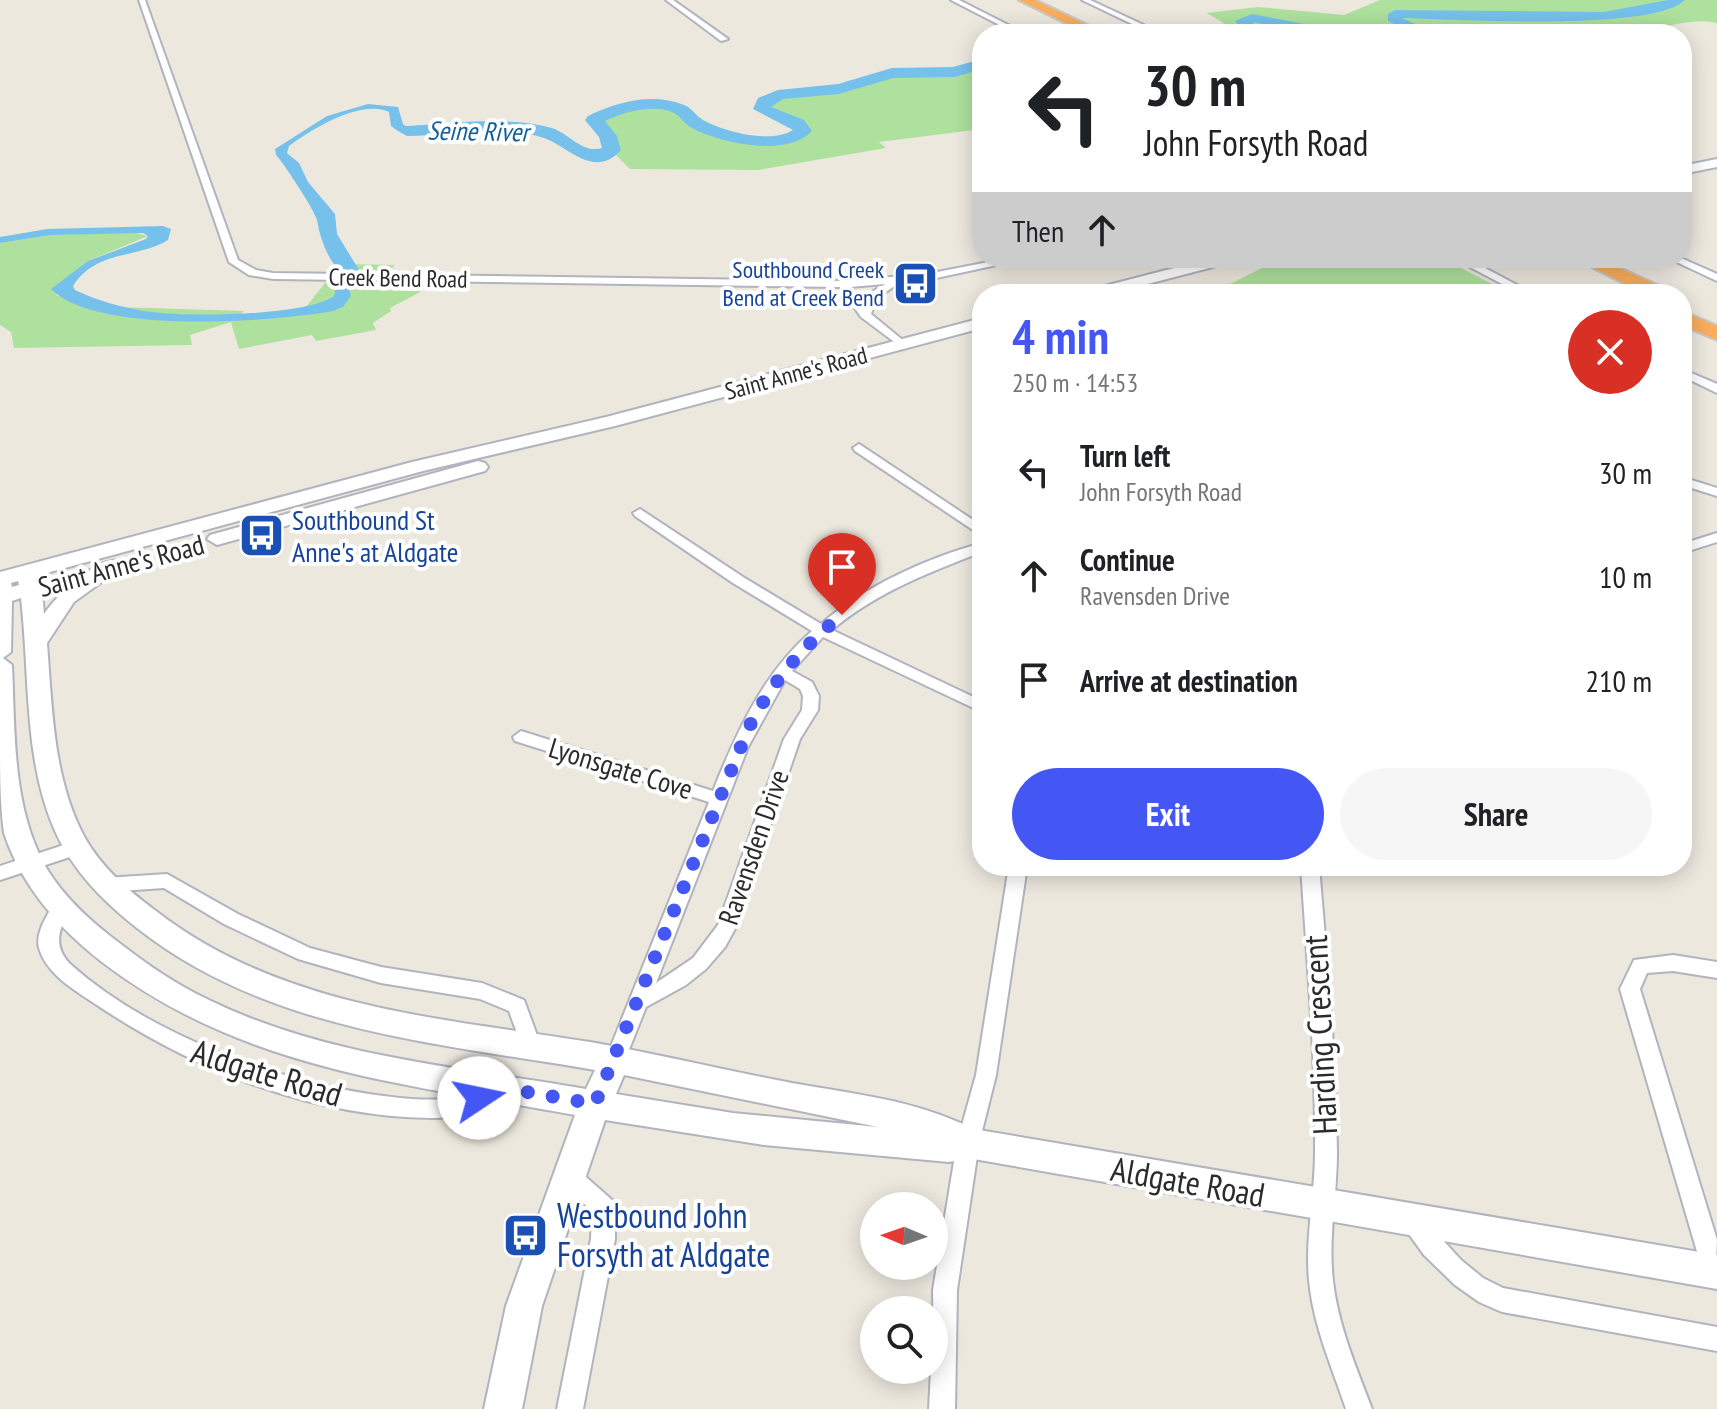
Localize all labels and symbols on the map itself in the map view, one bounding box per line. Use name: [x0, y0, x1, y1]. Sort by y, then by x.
water label: Seine River: [427, 114, 533, 148]
place label: Southbound Creek Bend at Creek Bend: [723, 254, 885, 313]
bus stop icon: Southbound Creek Bend at Creek Bend: [891, 259, 939, 307]
street label: Creek Bend Road: [328, 261, 468, 295]
street label: Saint Anne's Road: [722, 339, 870, 407]
place label: Southbound St Anne's at Aldgate: [292, 501, 458, 570]
bus stop icon: Southbound St Anne's at Aldgate: [237, 511, 285, 559]
street label: Saint Anne's Road: [34, 525, 208, 605]
pin: [808, 533, 876, 615]
street label: Lyonsgate Cove: [545, 729, 697, 807]
street label: Ravensden Drive: [709, 765, 797, 929]
street label: Harding Crescent: [1292, 933, 1346, 1136]
street label: Aldgate Road: [186, 1028, 348, 1116]
position arrow: [437, 1056, 521, 1140]
street label: Aldgate Road: [1108, 1146, 1268, 1216]
north arrow: [860, 1192, 948, 1280]
place label: Westbound John Forsyth at Aldgate: [557, 1193, 770, 1276]
bus stop icon: Westbound John Forsyth at Aldgate: [502, 1211, 550, 1259]

